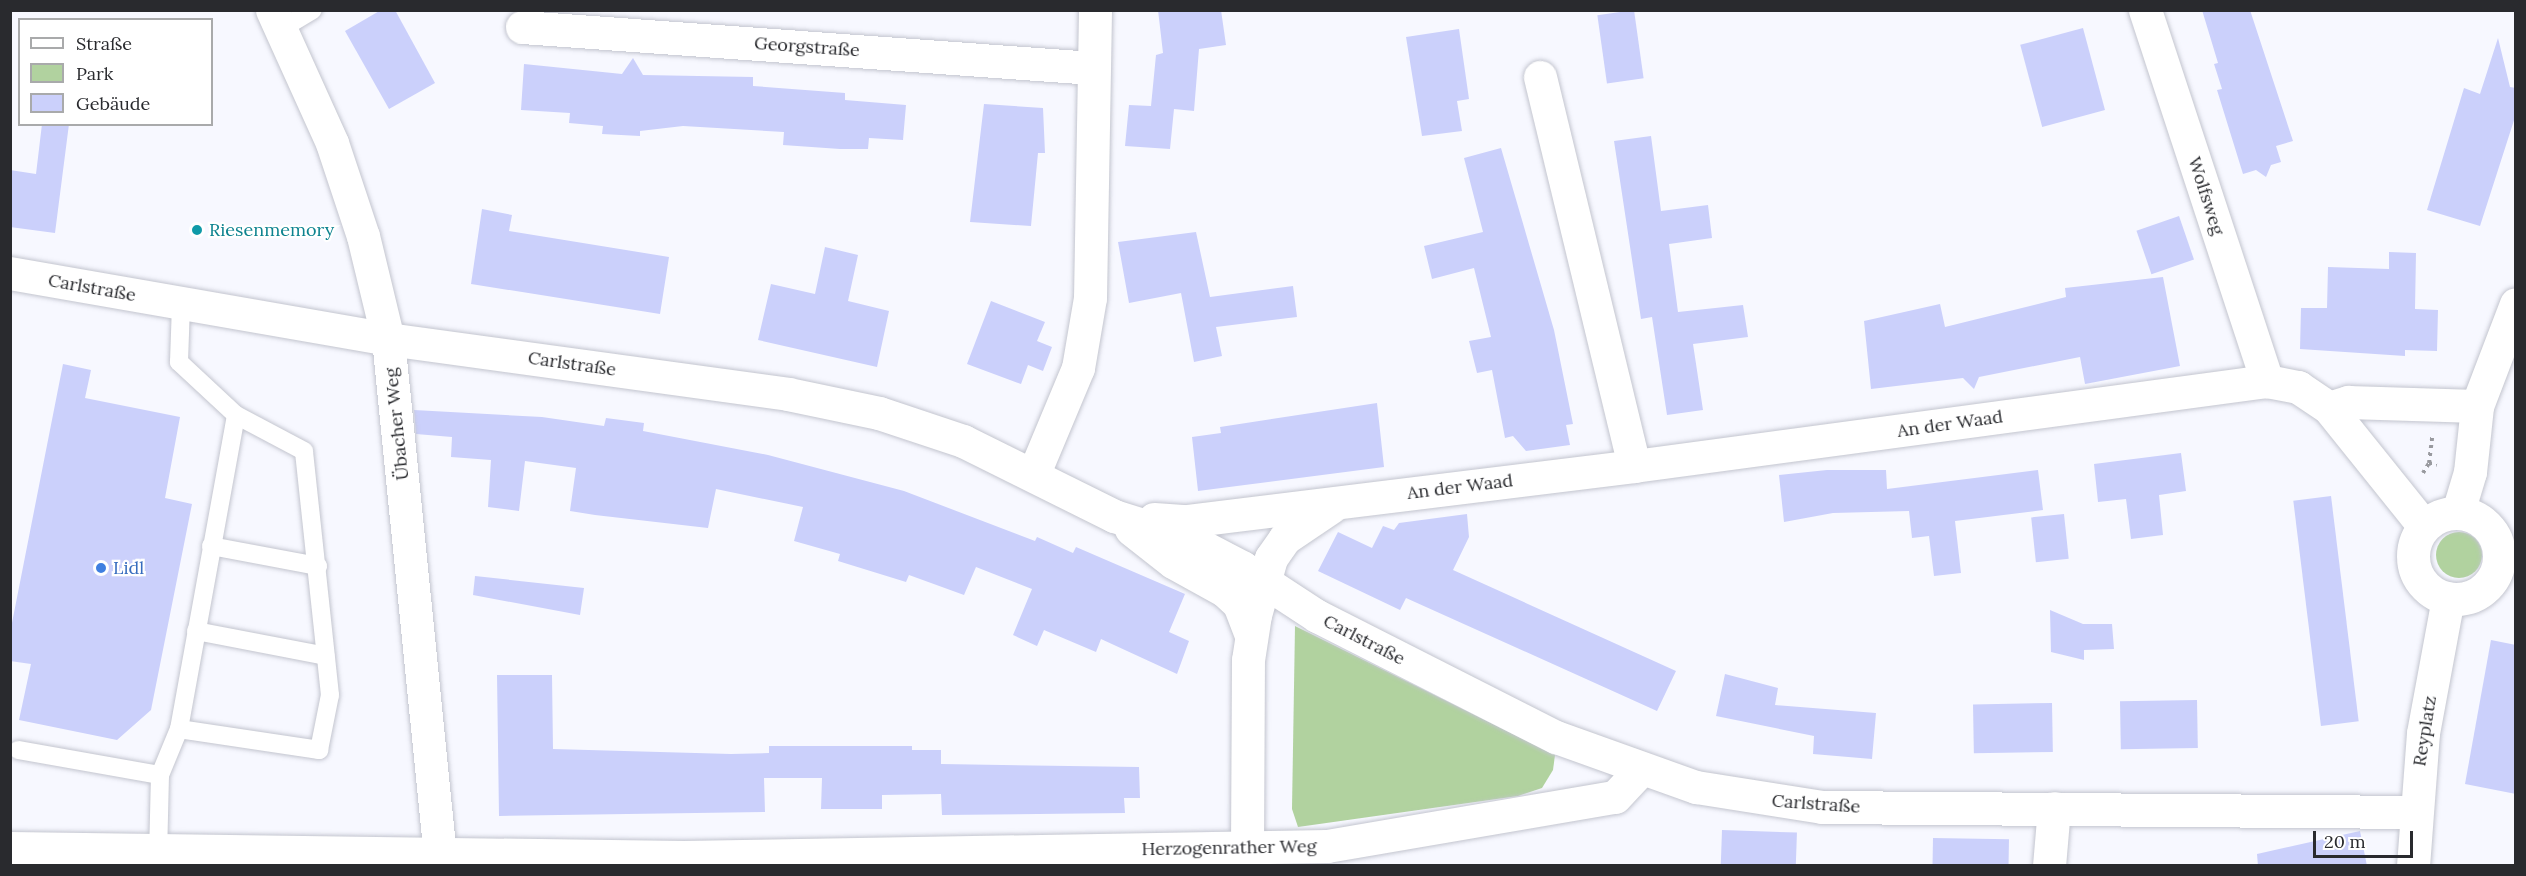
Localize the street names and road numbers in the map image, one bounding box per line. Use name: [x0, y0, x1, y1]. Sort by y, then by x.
street label: Georgstraße: [753, 33, 861, 61]
street label: Wolfsweg: [2183, 154, 2229, 238]
street label: Carlstraße: [46, 270, 138, 306]
street label: Carlstraße: [527, 347, 617, 381]
street label: Übacher Weg: [380, 367, 414, 481]
street label: An der Waad: [1896, 406, 2004, 442]
street label: An der Waad: [1406, 470, 1514, 504]
street label: Carlstraße: [1320, 610, 1408, 670]
street label: Reyplatz: [2409, 694, 2441, 768]
street label: Carlstraße: [1771, 790, 1861, 818]
street label: Herzogenrather Weg: [1141, 836, 1317, 860]

